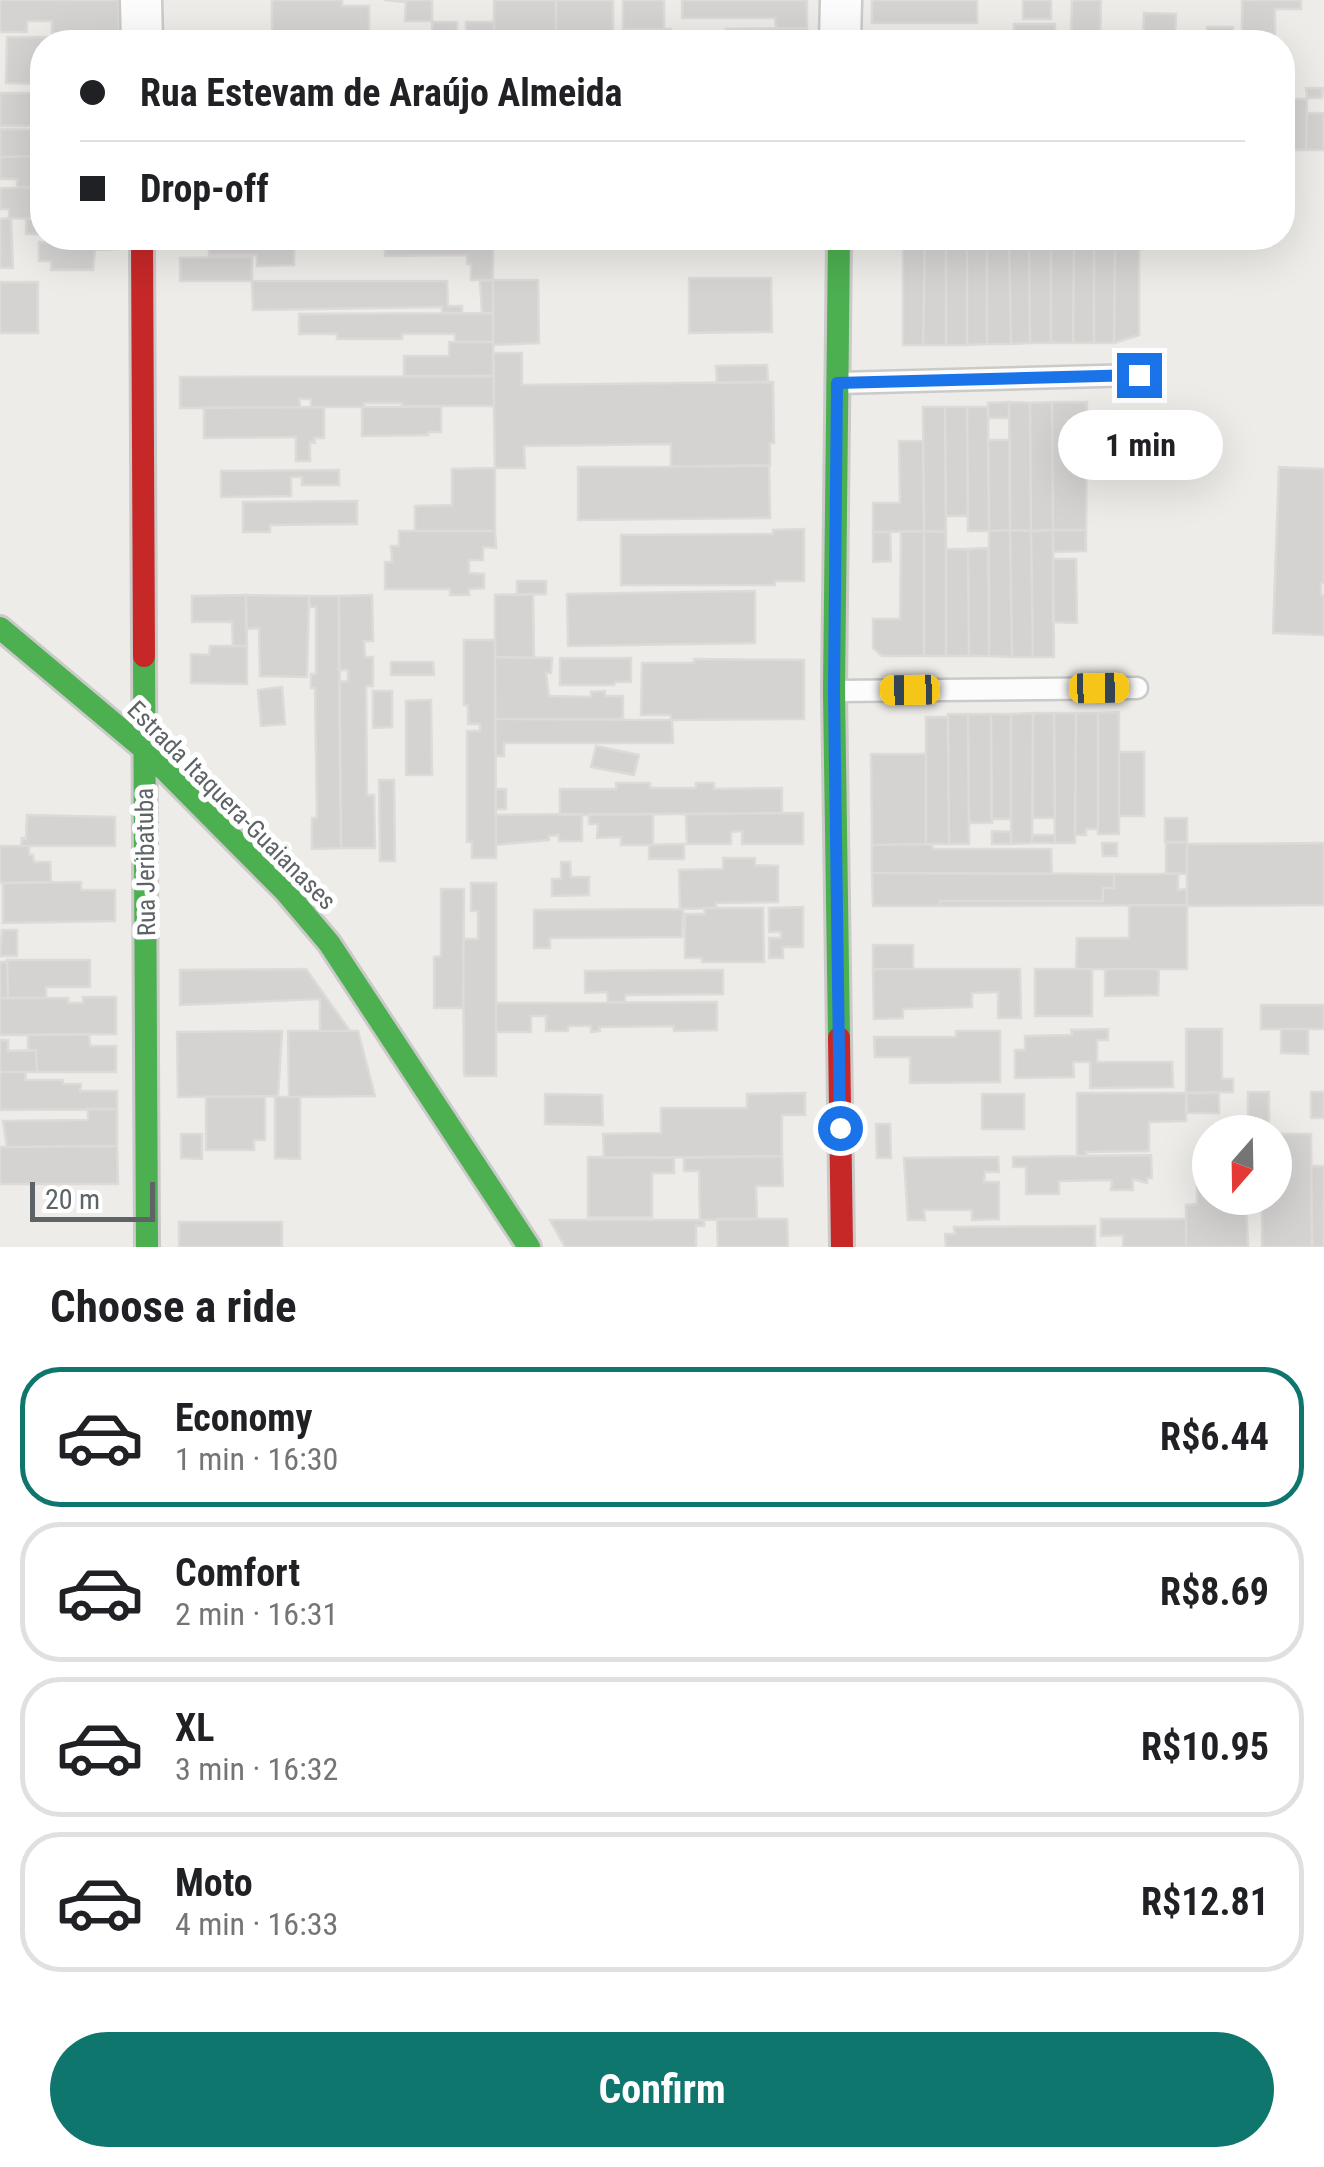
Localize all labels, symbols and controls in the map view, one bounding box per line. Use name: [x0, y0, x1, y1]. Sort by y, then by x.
text: Rua Estevam de Araújo Almeida: [140, 71, 623, 115]
text: Drop-off: [140, 167, 269, 211]
route end: [1117, 353, 1162, 398]
callout: 1 min: [1056, 410, 1222, 480]
text: 1 min: [1105, 426, 1176, 464]
car: [1069, 672, 1129, 704]
car: [880, 674, 940, 706]
street label: Estrada Itaquera-Guaianases: [121, 695, 342, 916]
street label: Rua Jeribatuba: [130, 788, 161, 936]
route start: [818, 1106, 863, 1151]
north arrow: [1192, 1115, 1292, 1215]
map controls: [1192, 1115, 1292, 1215]
scale bar: [30, 1177, 155, 1222]
text: 20 m: [45, 1183, 100, 1216]
text: Choose a ride: [50, 1280, 297, 1333]
icon: car: [55, 1392, 145, 1482]
text: Economy: [175, 1396, 312, 1440]
text: R$6.44: [1160, 1415, 1269, 1459]
text: 1 min · 16:30: [175, 1440, 338, 1478]
icon: car: [55, 1547, 145, 1637]
text: Comfort: [175, 1551, 300, 1595]
text: R$8.69: [1160, 1570, 1269, 1614]
text: 2 min · 16:31: [175, 1595, 338, 1633]
icon: car: [55, 1702, 145, 1792]
text: XL: [175, 1706, 214, 1750]
text: R$10.95: [1141, 1725, 1269, 1769]
text: 3 min · 16:32: [175, 1750, 338, 1788]
icon: car: [55, 1857, 145, 1947]
text: Moto: [175, 1861, 253, 1905]
text: R$12.81: [1141, 1880, 1269, 1924]
text: 4 min · 16:33: [175, 1905, 338, 1943]
button: Confirm: [50, 2032, 1274, 2147]

